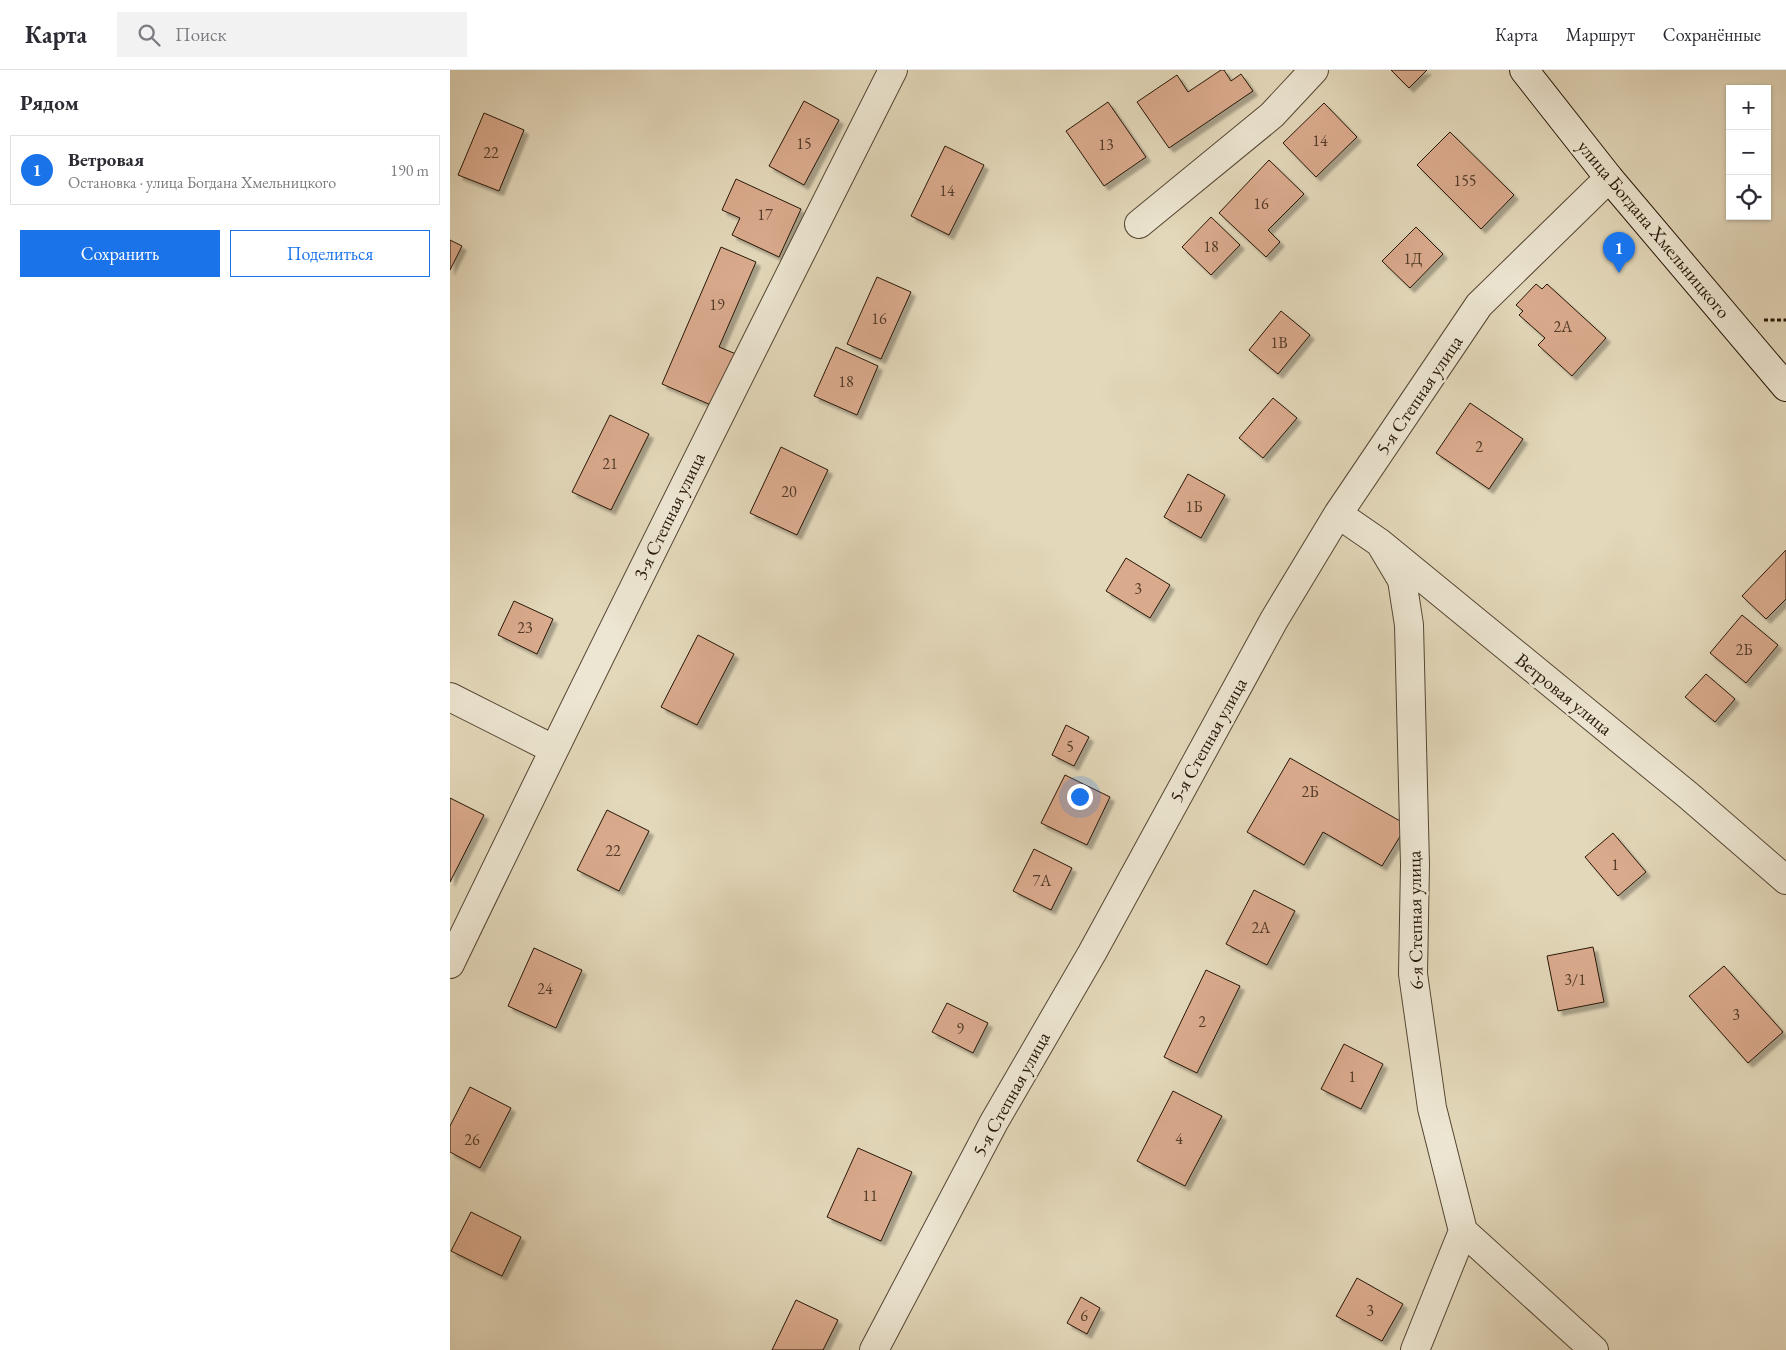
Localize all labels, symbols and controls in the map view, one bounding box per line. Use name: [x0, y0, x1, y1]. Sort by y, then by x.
search box: [117, 12, 467, 57]
text: Карта: [25, 19, 87, 50]
icon: search: [135, 21, 163, 49]
text: Поиск: [175, 22, 227, 47]
text: Карта: [1495, 23, 1538, 46]
text: Маршрут: [1566, 23, 1635, 46]
text: Сохранённые: [1663, 23, 1761, 46]
map controls: [1726, 85, 1771, 220]
button: +: [1726, 85, 1771, 130]
text: Рядом: [20, 89, 79, 116]
house number: 14: [1312, 130, 1328, 151]
button: −: [1726, 130, 1771, 175]
house number: 15: [796, 133, 812, 154]
house number: 13: [1098, 134, 1114, 155]
street label: улица Богдана Хмельницкого: [1572, 134, 1736, 324]
house number: 22: [483, 142, 499, 163]
text: Ветровая: [68, 147, 144, 172]
text: 1: [33, 160, 41, 181]
text: 190 m: [390, 160, 429, 181]
house number: 155: [1453, 170, 1477, 191]
text: Остановка · улица Богдана Хмельницкого: [68, 172, 336, 193]
button: locate: [1726, 175, 1771, 220]
house number: 14: [939, 180, 955, 201]
house number: 16: [1253, 193, 1269, 214]
house number: 17: [757, 204, 773, 225]
button: Сохранить: [20, 230, 220, 277]
button: Поделиться: [230, 230, 430, 277]
pin: 1: [1603, 232, 1635, 273]
house number: 18: [1203, 236, 1219, 257]
house number: 1Д: [1404, 248, 1422, 269]
house number: 19: [709, 294, 725, 315]
house number: 16: [871, 308, 887, 329]
house number: 2А: [1554, 316, 1573, 337]
street label: 5-я Степная улица: [1370, 330, 1468, 460]
house number: 1В: [1270, 332, 1288, 353]
house number: 18: [838, 371, 854, 392]
house number: 2: [1475, 436, 1483, 457]
street label: 3-я Степная улица: [627, 448, 711, 584]
house number: 21: [602, 453, 618, 474]
house number: 20: [781, 481, 797, 502]
house number: 1Б: [1185, 496, 1203, 517]
house number: 3: [1134, 578, 1142, 599]
house number: 23: [517, 617, 533, 638]
house number: 2Б: [1735, 639, 1753, 660]
street label: Ветровая улица: [1510, 647, 1618, 741]
street label: 5-я Степная улица: [1163, 673, 1253, 807]
house number: 5: [1066, 736, 1074, 757]
house number: 2Б: [1301, 781, 1319, 802]
your location: [1067, 784, 1093, 810]
house number: 22: [605, 840, 621, 861]
street label: 6-я Степная улица: [1401, 850, 1429, 990]
house number: 1: [1611, 854, 1619, 875]
house number: 7А: [1033, 870, 1052, 891]
house number: 2А: [1252, 917, 1271, 938]
house number: 3/1: [1564, 969, 1586, 990]
house number: 24: [537, 978, 553, 999]
house number: 3: [1732, 1004, 1740, 1025]
house number: 2: [1198, 1011, 1206, 1032]
house number: 9: [956, 1018, 964, 1039]
street label: 5-я Степная улица: [966, 1027, 1056, 1161]
house number: 1: [1348, 1066, 1356, 1087]
house number: 4: [1175, 1128, 1183, 1149]
house number: 26: [464, 1129, 480, 1150]
house number: 11: [862, 1185, 878, 1206]
house number: 3: [1366, 1300, 1374, 1321]
house number: 6: [1080, 1305, 1088, 1326]

